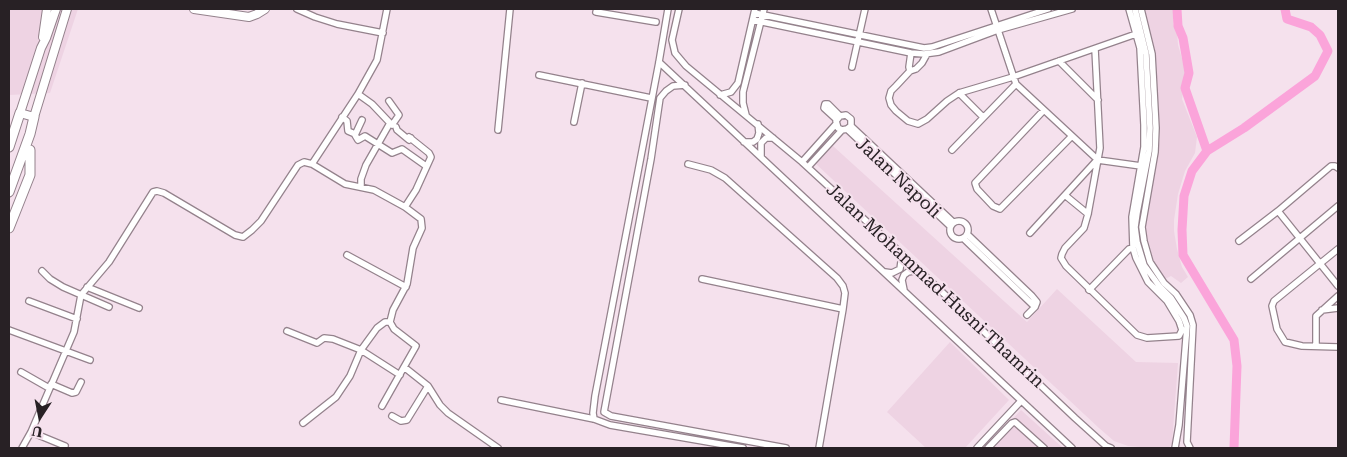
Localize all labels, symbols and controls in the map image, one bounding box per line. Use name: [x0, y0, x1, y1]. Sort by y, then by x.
street label: Jalan Napoli: [851, 133, 945, 223]
street label: Jalan Mohammad Husni Thamrin: [822, 179, 1048, 393]
north arrow: [15, 392, 65, 442]
text: U: [30, 423, 44, 441]

